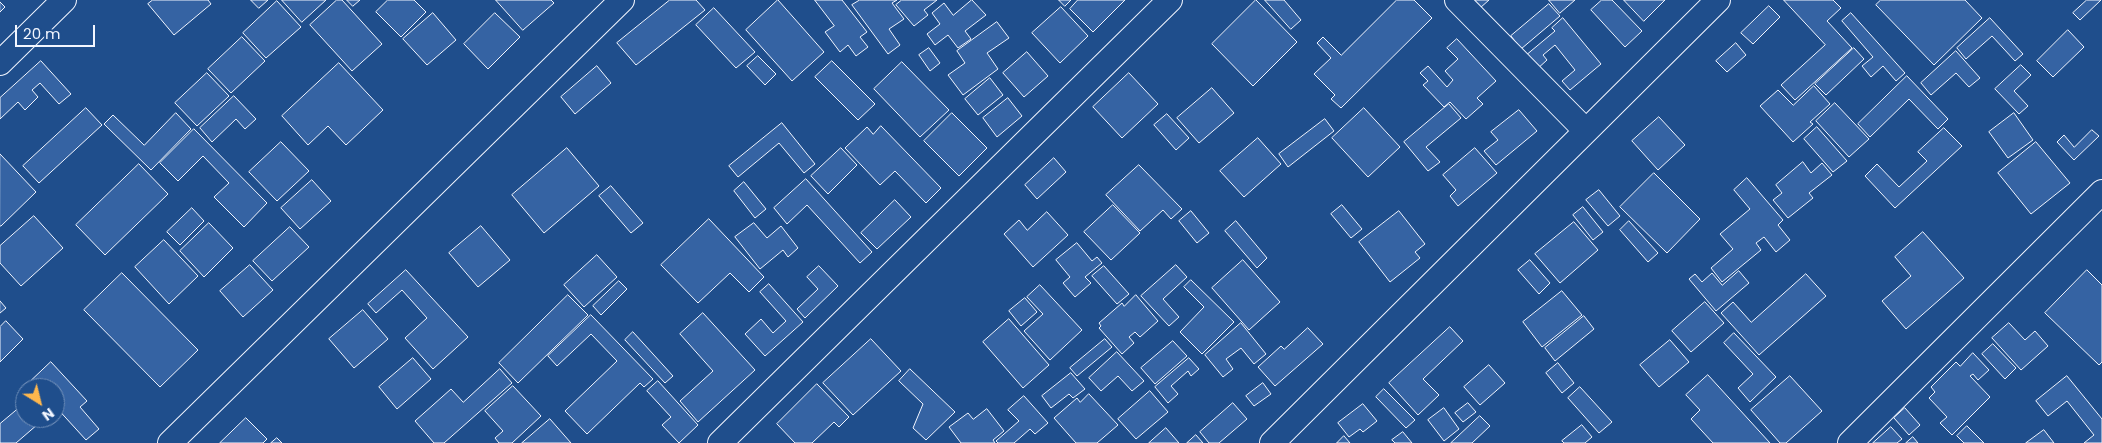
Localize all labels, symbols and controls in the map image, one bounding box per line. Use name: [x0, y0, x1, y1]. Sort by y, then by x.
scale bar: [18, 15, 98, 47]
text: 20 m: [23, 23, 61, 44]
north arrow: [15, 378, 65, 428]
text: N: [38, 403, 58, 426]

